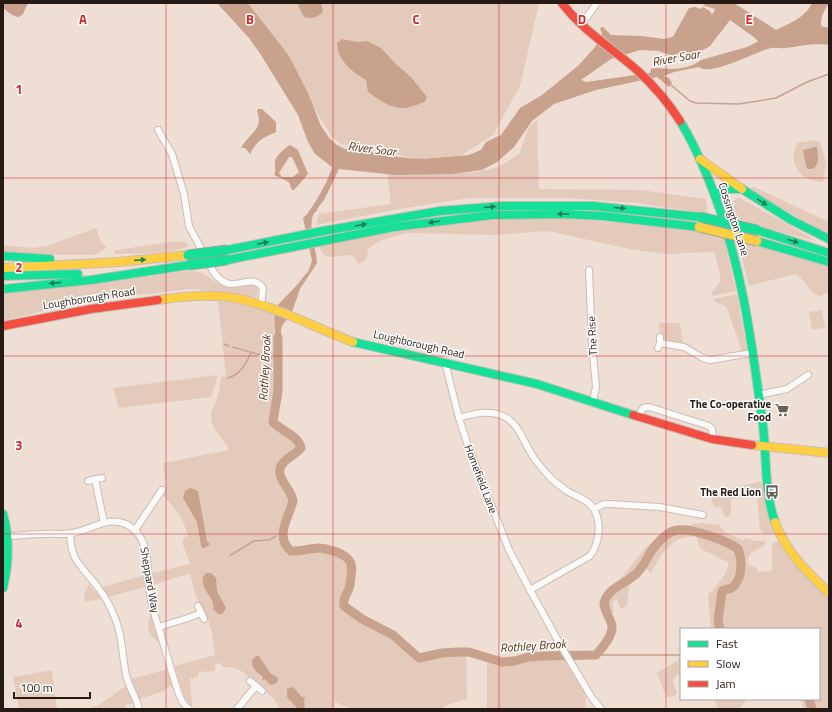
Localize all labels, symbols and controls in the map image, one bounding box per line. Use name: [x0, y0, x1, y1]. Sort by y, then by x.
text: A: [79, 9, 87, 29]
text: B: [246, 9, 254, 29]
text: C: [412, 9, 420, 29]
text: D: [578, 9, 586, 29]
text: E: [745, 9, 753, 29]
water label: River Soar: [651, 44, 703, 71]
text: 1: [15, 79, 23, 99]
water label: River Soar: [347, 136, 399, 161]
street label: Cossington Lane: [715, 180, 754, 258]
one-way arrow: [757, 198, 767, 206]
one-way arrow: [484, 203, 496, 210]
one-way arrow: [614, 205, 626, 211]
one-way arrow: [556, 211, 569, 217]
one-way arrow: [428, 219, 440, 225]
one-way arrow: [355, 221, 367, 227]
one-way arrow: [787, 239, 799, 245]
one-way arrow: [256, 240, 269, 246]
one-way arrow: [134, 256, 146, 263]
text: 2: [15, 257, 23, 277]
one-way arrow: [49, 280, 61, 287]
street label: Loughborough Road: [42, 283, 136, 313]
street label: The Rise: [583, 315, 601, 356]
street label: Loughborough Road: [372, 326, 466, 362]
water label: Rothley Brook: [253, 333, 276, 402]
place label: The Co-operative Food: [690, 396, 771, 425]
supermarket icon: The Co-operative Food: [774, 402, 790, 418]
text: 3: [15, 435, 23, 455]
street label: Homefield Lane: [461, 442, 502, 516]
place label: The Red Lion: [700, 484, 761, 500]
bus stop icon: The Red Lion: [764, 484, 780, 500]
street label: Sheppard Way: [136, 546, 164, 615]
text: 4: [15, 613, 23, 633]
legend: [680, 628, 820, 700]
water label: Rothley Brook: [499, 634, 568, 657]
text: Fast: [716, 634, 739, 653]
text: Slow: [716, 654, 741, 673]
scale bar: [14, 674, 90, 700]
text: Jam: [716, 674, 736, 693]
text: 100 m: [20, 678, 53, 697]

